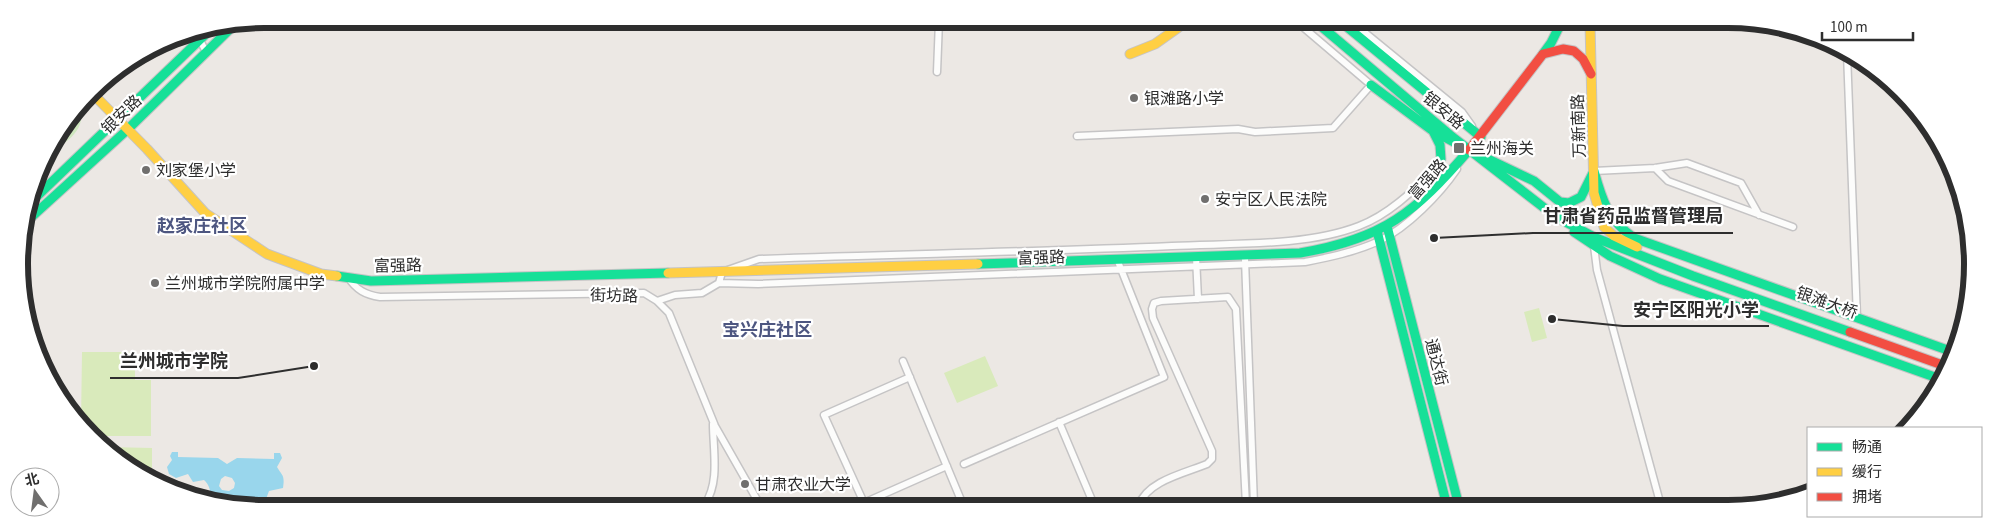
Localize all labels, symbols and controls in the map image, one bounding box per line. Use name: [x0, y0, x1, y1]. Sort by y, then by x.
scale bar: [1822, 10, 1913, 42]
text: 100 m: [1830, 17, 1868, 38]
street label: 银安路: [1418, 87, 1469, 135]
place label: 银滩路小学: [1144, 88, 1224, 110]
street label: 银安路: [97, 90, 147, 139]
marker: 银滩路小学: [1128, 92, 1140, 104]
street label: 万新南路: [1567, 94, 1591, 158]
place label: 兰州海关: [1470, 138, 1534, 160]
marker: 兰州海关: [1452, 141, 1466, 155]
street label: 富强路: [1404, 154, 1452, 205]
place label: 刘家堡小学: [156, 160, 236, 182]
marker: 刘家堡小学: [140, 164, 152, 176]
place label: 安宁区人民法院: [1215, 189, 1327, 211]
marker: 安宁区人民法院: [1199, 193, 1211, 205]
callout: 甘肃省药品监督管理局: [1533, 200, 1733, 233]
text: 甘肃省药品监督管理局: [1543, 204, 1723, 229]
district label: 赵家庄社区: [157, 214, 247, 239]
street label: 富强路: [1017, 246, 1065, 270]
street label: 富强路: [374, 255, 422, 277]
place label: 兰州城市学院附属中学: [165, 273, 325, 295]
marker: 兰州城市学院附属中学: [149, 277, 161, 289]
street label: 银滩大桥: [1793, 282, 1860, 324]
street label: 街坊路: [590, 285, 638, 307]
callout: 安宁区阳光小学: [1623, 293, 1769, 326]
text: 安宁区阳光小学: [1633, 298, 1759, 323]
district label: 宝兴庄社区: [722, 318, 812, 343]
street label: 通达街: [1420, 336, 1453, 388]
callout: 兰州城市学院: [110, 345, 238, 378]
text: 兰州城市学院: [120, 349, 228, 374]
legend: [1807, 427, 1982, 517]
text: 畅通: [1852, 437, 1882, 458]
text: 缓行: [1852, 462, 1882, 483]
north arrow: [10, 467, 60, 517]
text: 北: [23, 469, 41, 492]
place label: 甘肃农业大学: [755, 474, 851, 496]
marker: 甘肃农业大学: [739, 478, 751, 490]
text: 拥堵: [1852, 487, 1882, 508]

